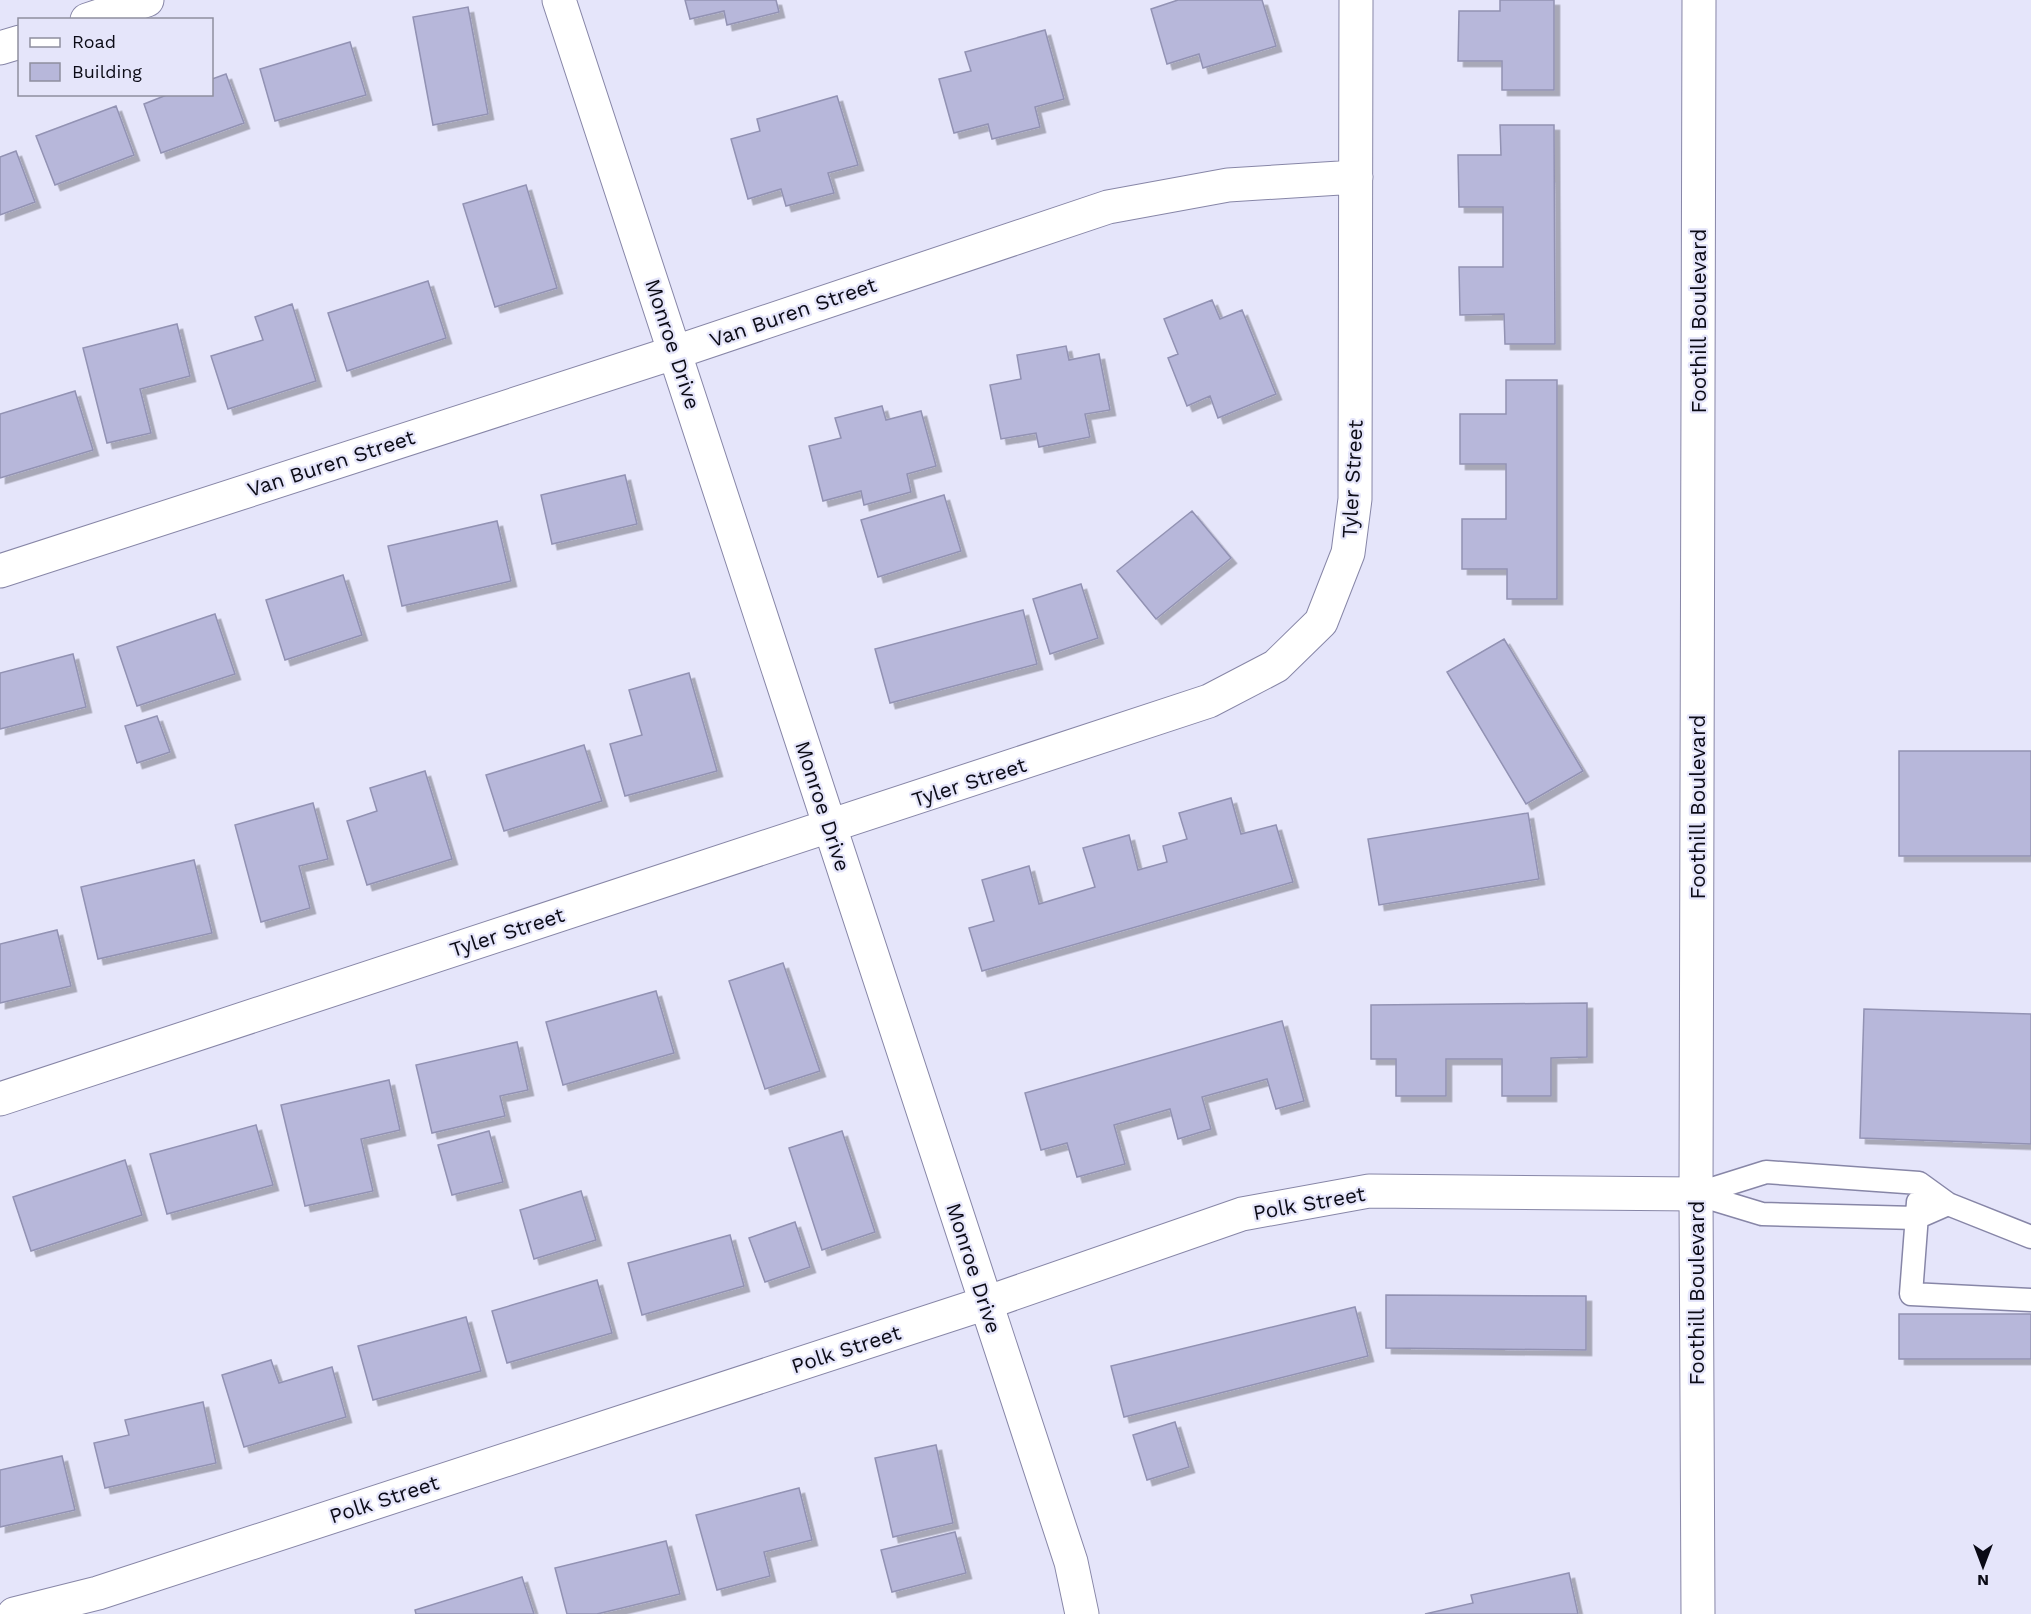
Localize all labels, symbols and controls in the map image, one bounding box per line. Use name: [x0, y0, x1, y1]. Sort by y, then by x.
legend: [18, 18, 213, 96]
text: Road: [72, 31, 116, 52]
text: Building: [72, 61, 142, 82]
street label: Foothill Boulevard: [1686, 229, 1711, 413]
street label: Van Buren Street: [706, 272, 880, 352]
street label: Monroe Drive: [640, 276, 706, 412]
street label: Tyler Street: [1336, 419, 1368, 539]
street label: Van Buren Street: [244, 424, 418, 502]
street label: Foothill Boulevard: [1685, 715, 1710, 899]
street label: Monroe Drive: [790, 738, 856, 874]
street label: Tyler Street: [909, 752, 1030, 812]
street label: Tyler Street: [447, 902, 568, 962]
street label: Polk Street: [1251, 1181, 1367, 1225]
street label: Monroe Drive: [941, 1200, 1007, 1336]
street label: Foothill Boulevard: [1684, 1201, 1709, 1385]
street label: Polk Street: [788, 1320, 904, 1378]
street label: Polk Street: [326, 1470, 442, 1528]
north arrow: [1953, 1536, 2013, 1596]
text: N: [1977, 1571, 1989, 1590]

